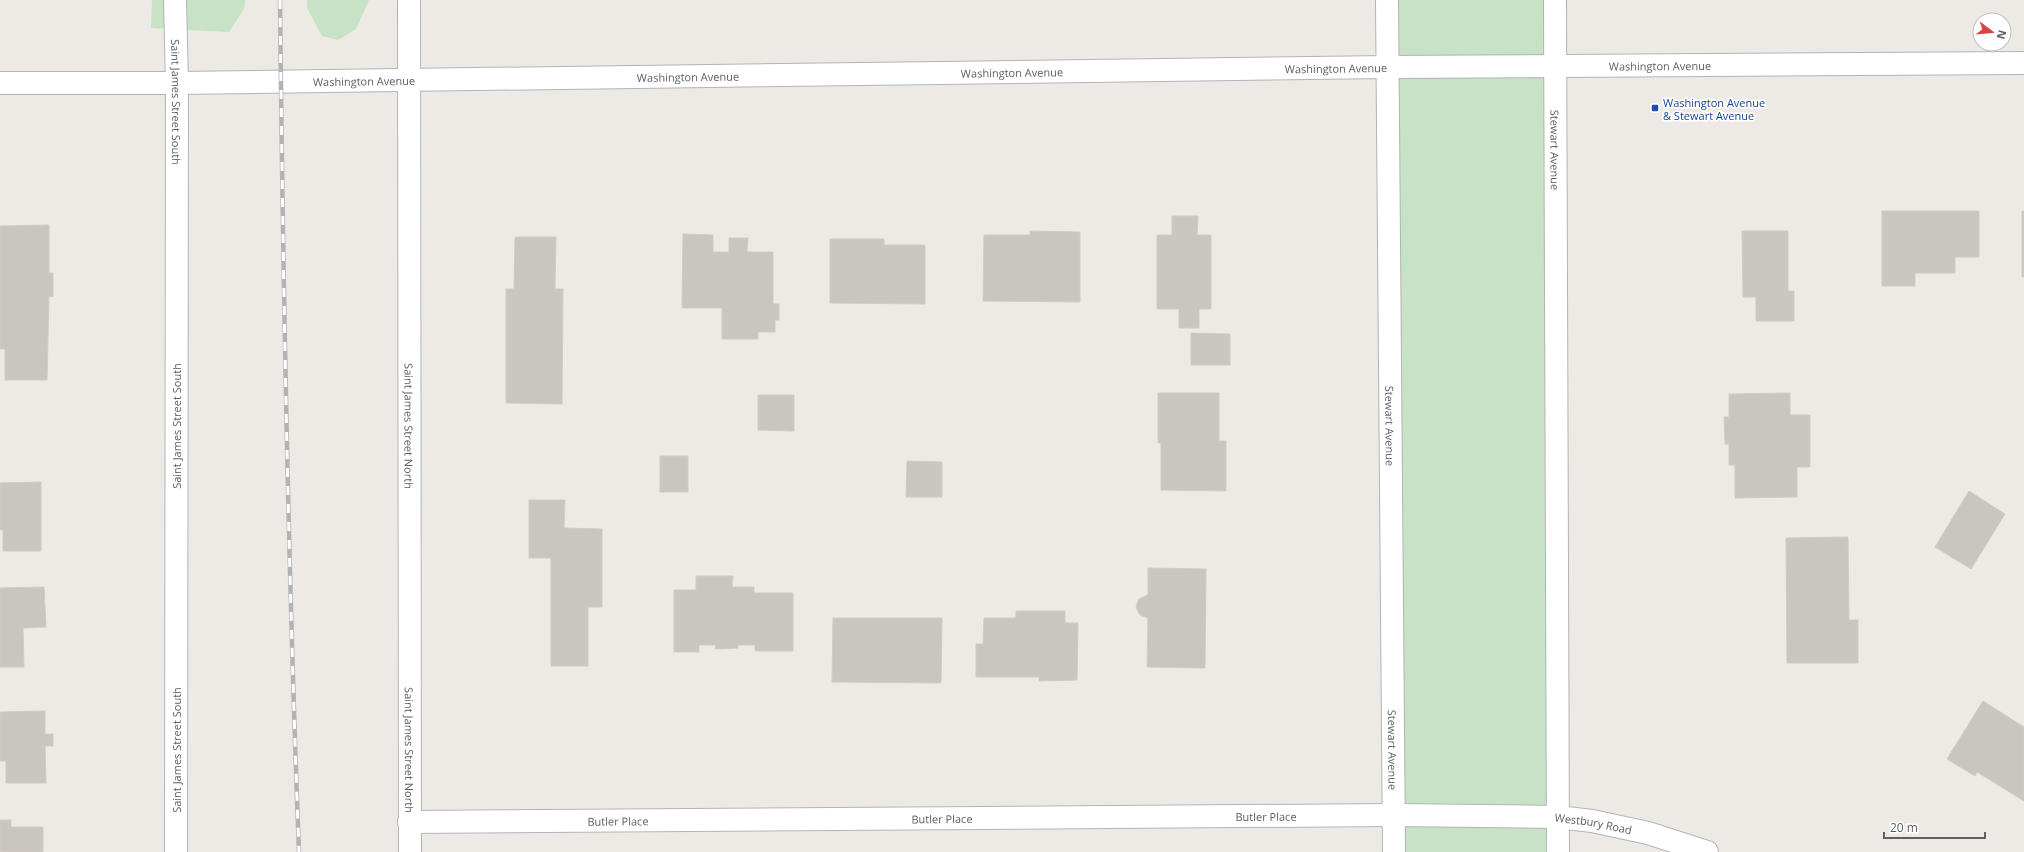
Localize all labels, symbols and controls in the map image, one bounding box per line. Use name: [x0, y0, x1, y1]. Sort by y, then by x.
north arrow: [1972, 12, 2012, 52]
text: N: [1994, 29, 2011, 41]
street label: Saint James Street South: [168, 39, 185, 165]
street label: Washington Avenue: [1609, 57, 1711, 73]
street label: Washington Avenue: [1285, 60, 1387, 76]
street label: Washington Avenue: [961, 64, 1063, 80]
street label: Washington Avenue: [637, 68, 739, 84]
street label: Washington Avenue: [313, 72, 415, 89]
place label: Washington Avenue & Stewart Avenue: [1663, 95, 1765, 123]
marker: Washington Avenue & Stewart Avenue: [1650, 103, 1660, 113]
street label: Stewart Avenue: [1548, 110, 1563, 190]
street label: Saint James Street South: [169, 363, 184, 489]
street label: Saint James Street North: [402, 363, 417, 489]
street label: Stewart Avenue: [1383, 386, 1398, 466]
street label: Saint James Street South: [169, 687, 184, 813]
street label: Saint James Street North: [402, 687, 417, 813]
street label: Stewart Avenue: [1385, 710, 1401, 790]
street label: Butler Place: [1235, 808, 1297, 824]
street label: Westbury Road: [1554, 809, 1633, 837]
street label: Butler Place: [911, 810, 973, 826]
street label: Butler Place: [587, 813, 649, 828]
scale bar: [1884, 814, 1985, 840]
text: 20 m: [1890, 819, 1918, 836]

